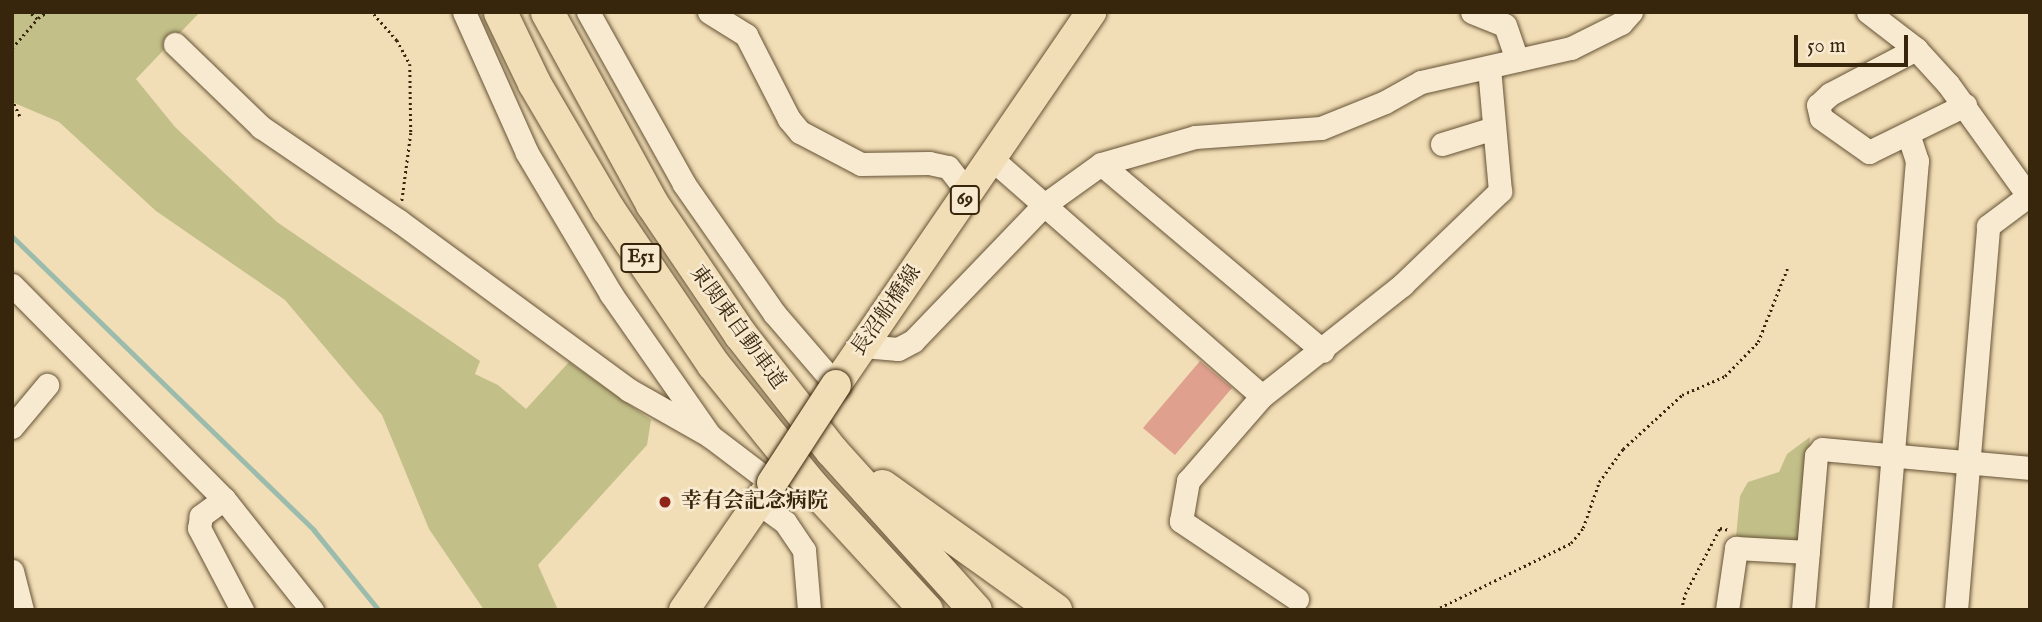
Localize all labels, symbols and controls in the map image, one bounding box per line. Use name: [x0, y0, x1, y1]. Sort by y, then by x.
scale bar: [1797, 21, 1911, 65]
text: 50 m: [1807, 33, 1846, 60]
road number: 69: [949, 184, 981, 216]
road number: E51: [620, 242, 662, 274]
street label: 東関東自動車道: [684, 261, 790, 395]
street label: 長沼船橋線: [847, 261, 927, 361]
place label: 幸有会記念病院: [681, 489, 828, 515]
marker: 幸有会記念病院: [655, 492, 675, 512]

